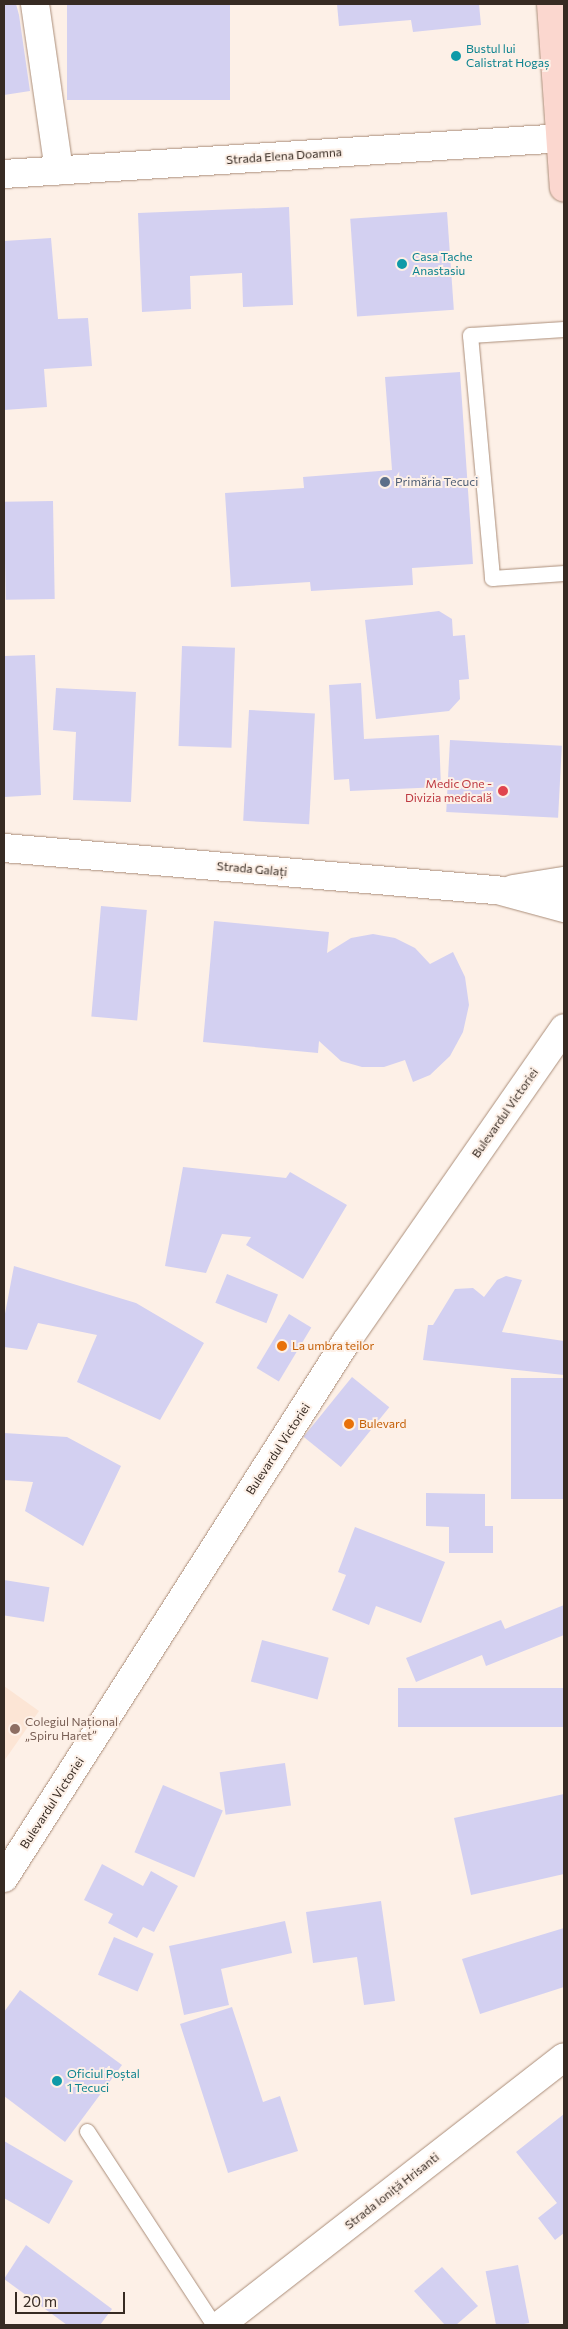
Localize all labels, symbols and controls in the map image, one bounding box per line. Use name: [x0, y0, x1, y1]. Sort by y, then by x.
place label: Bustul lui Calistrat Hogaș: [466, 42, 549, 70]
marker: Bustul lui Calistrat Hogaș: [450, 50, 462, 62]
street label: Strada Elena Doamna: [226, 145, 342, 167]
place label: Casa Tache Anastasiu: [412, 250, 473, 278]
marker: Casa Tache Anastasiu: [396, 258, 408, 270]
place label: Primăria Tecuci: [395, 475, 478, 489]
marker: Primăria Tecuci: [379, 476, 391, 488]
place label: Medic One - Divizia medicală: [405, 777, 492, 805]
marker: Medic One - Divizia medicală: [496, 784, 510, 798]
street label: Strada Galați: [216, 859, 288, 879]
street label: Bulevardul Victoriei: [469, 1065, 541, 1161]
place label: La umbra teilor: [292, 1339, 374, 1353]
marker: La umbra teilor: [276, 1340, 288, 1352]
street label: Bulevardul Victoriei: [243, 1401, 313, 1497]
place label: Bulevard: [359, 1417, 407, 1431]
marker: Bulevard: [343, 1418, 355, 1430]
place label: Colegiul Național „Spiru Haret”: [25, 1715, 118, 1743]
marker: Colegiul Național „Spiru Haret”: [9, 1723, 21, 1735]
street label: Bulevardul Victoriei: [17, 1755, 87, 1851]
place label: Oficiul Poștal 1 Tecuci: [67, 2067, 140, 2095]
marker: Oficiul Poștal 1 Tecuci: [51, 2075, 63, 2087]
street label: Strada Ioniță Hrisanti: [342, 2150, 442, 2232]
scale bar: [18, 2282, 128, 2314]
text: 20 m: [23, 2292, 57, 2310]

